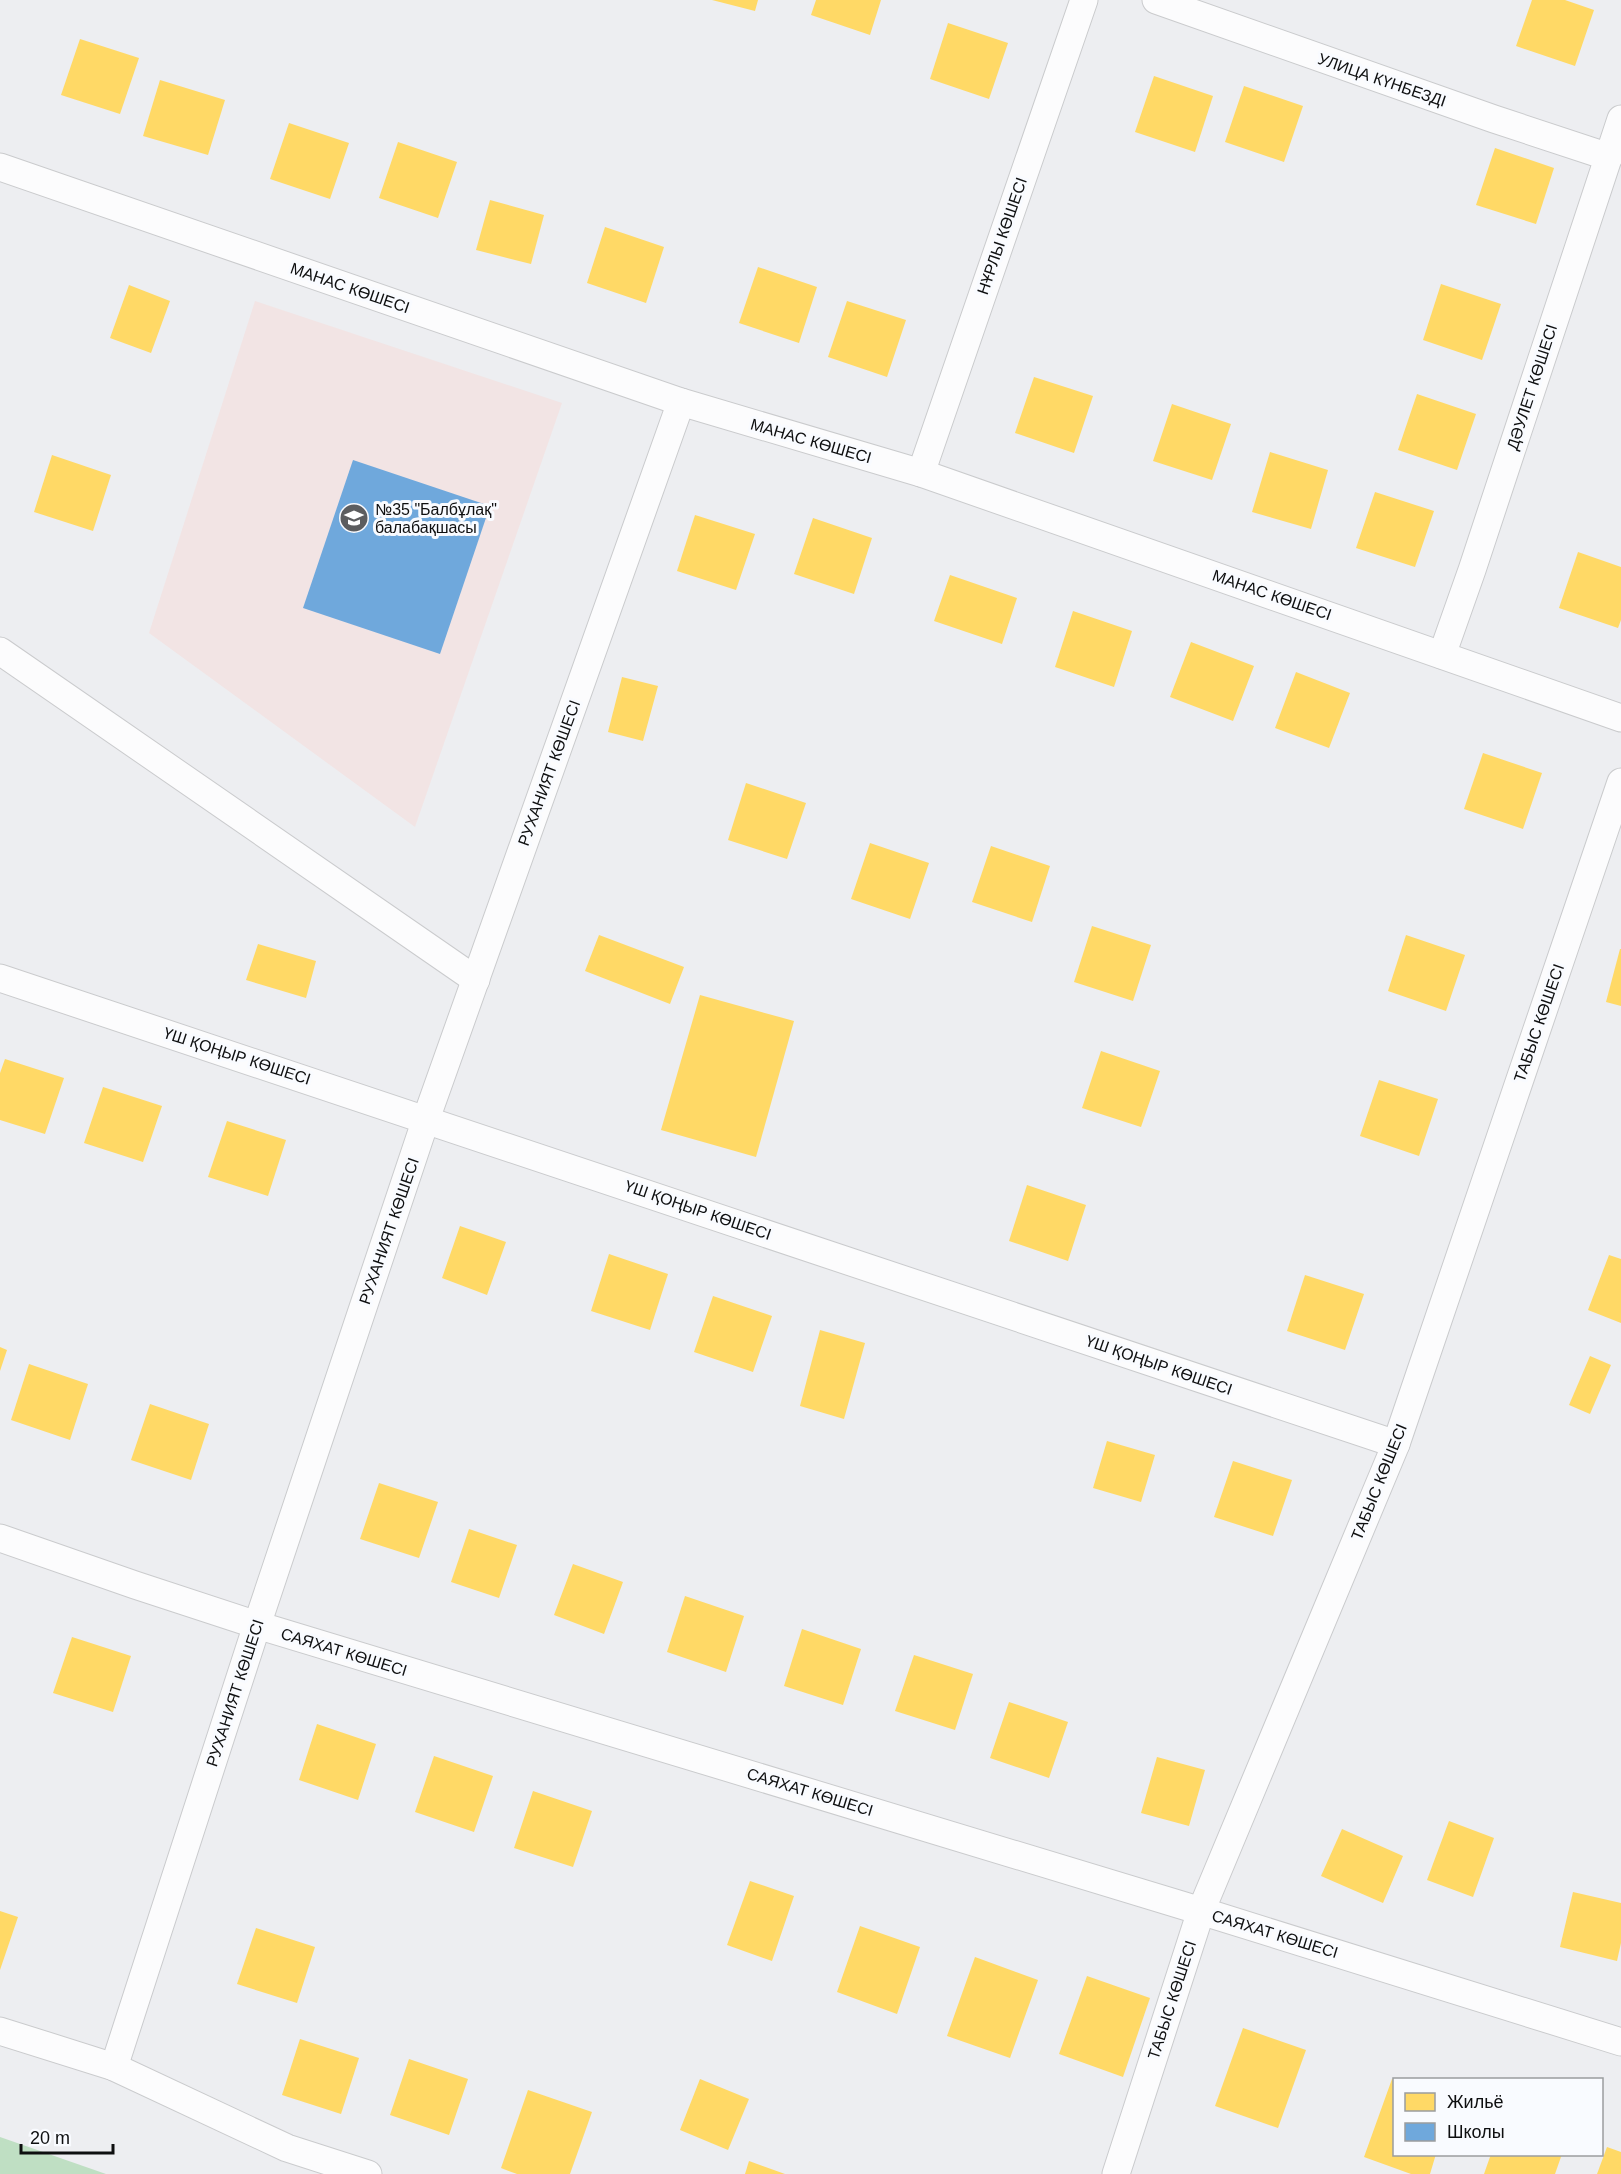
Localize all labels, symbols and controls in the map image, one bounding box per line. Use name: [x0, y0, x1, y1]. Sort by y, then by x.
street label: УЛИЦА КҮНБЕЗДІ: [1316, 50, 1448, 110]
street label: НҰРЛЫ КӨШЕСІ: [974, 175, 1030, 297]
street label: МАНАС КӨШЕСІ: [288, 260, 412, 316]
street label: ДӘУЛЕТ КӨШЕСІ: [1504, 322, 1560, 452]
street label: МАНАС КӨШЕСІ: [749, 416, 873, 466]
place label: №35 "Балбұлақ" балабақшасы: [375, 501, 497, 536]
school or university icon: №35 "Балбұлақ" балабақшасы: [338, 502, 370, 534]
street label: МАНАС КӨШЕСІ: [1210, 567, 1334, 623]
street label: РУХАНИЯТ КӨШЕСІ: [515, 698, 583, 848]
street label: ТАБЫС КӨШЕСІ: [1511, 962, 1567, 1084]
street label: ҮШ ҚОҢЫР КӨШЕСІ: [161, 1024, 313, 1088]
street label: РУХАНИЯТ КӨШЕСІ: [356, 1156, 422, 1306]
street label: ҮШ ҚОҢЫР КӨШЕСІ: [623, 1177, 773, 1243]
street label: ҮШ ҚОҢЫР КӨШЕСІ: [1084, 1332, 1234, 1398]
street label: ТАБЫС КӨШЕСІ: [1348, 1421, 1410, 1543]
street label: РУХАНИЯТ КӨШЕСІ: [203, 1617, 267, 1769]
street label: САЯХАТ КӨШЕСІ: [279, 1625, 409, 1679]
street label: САЯХАТ КӨШЕСІ: [745, 1765, 875, 1819]
street label: САЯХАТ КӨШЕСІ: [1210, 1907, 1340, 1961]
street label: ТАБЫС КӨШЕСІ: [1145, 1939, 1199, 2061]
legend: [1393, 2078, 1603, 2156]
text: Жильё: [1447, 2092, 1504, 2112]
scale bar: [21, 2117, 112, 2155]
text: Школы: [1447, 2122, 1505, 2142]
text: 20 m: [30, 2128, 70, 2148]

